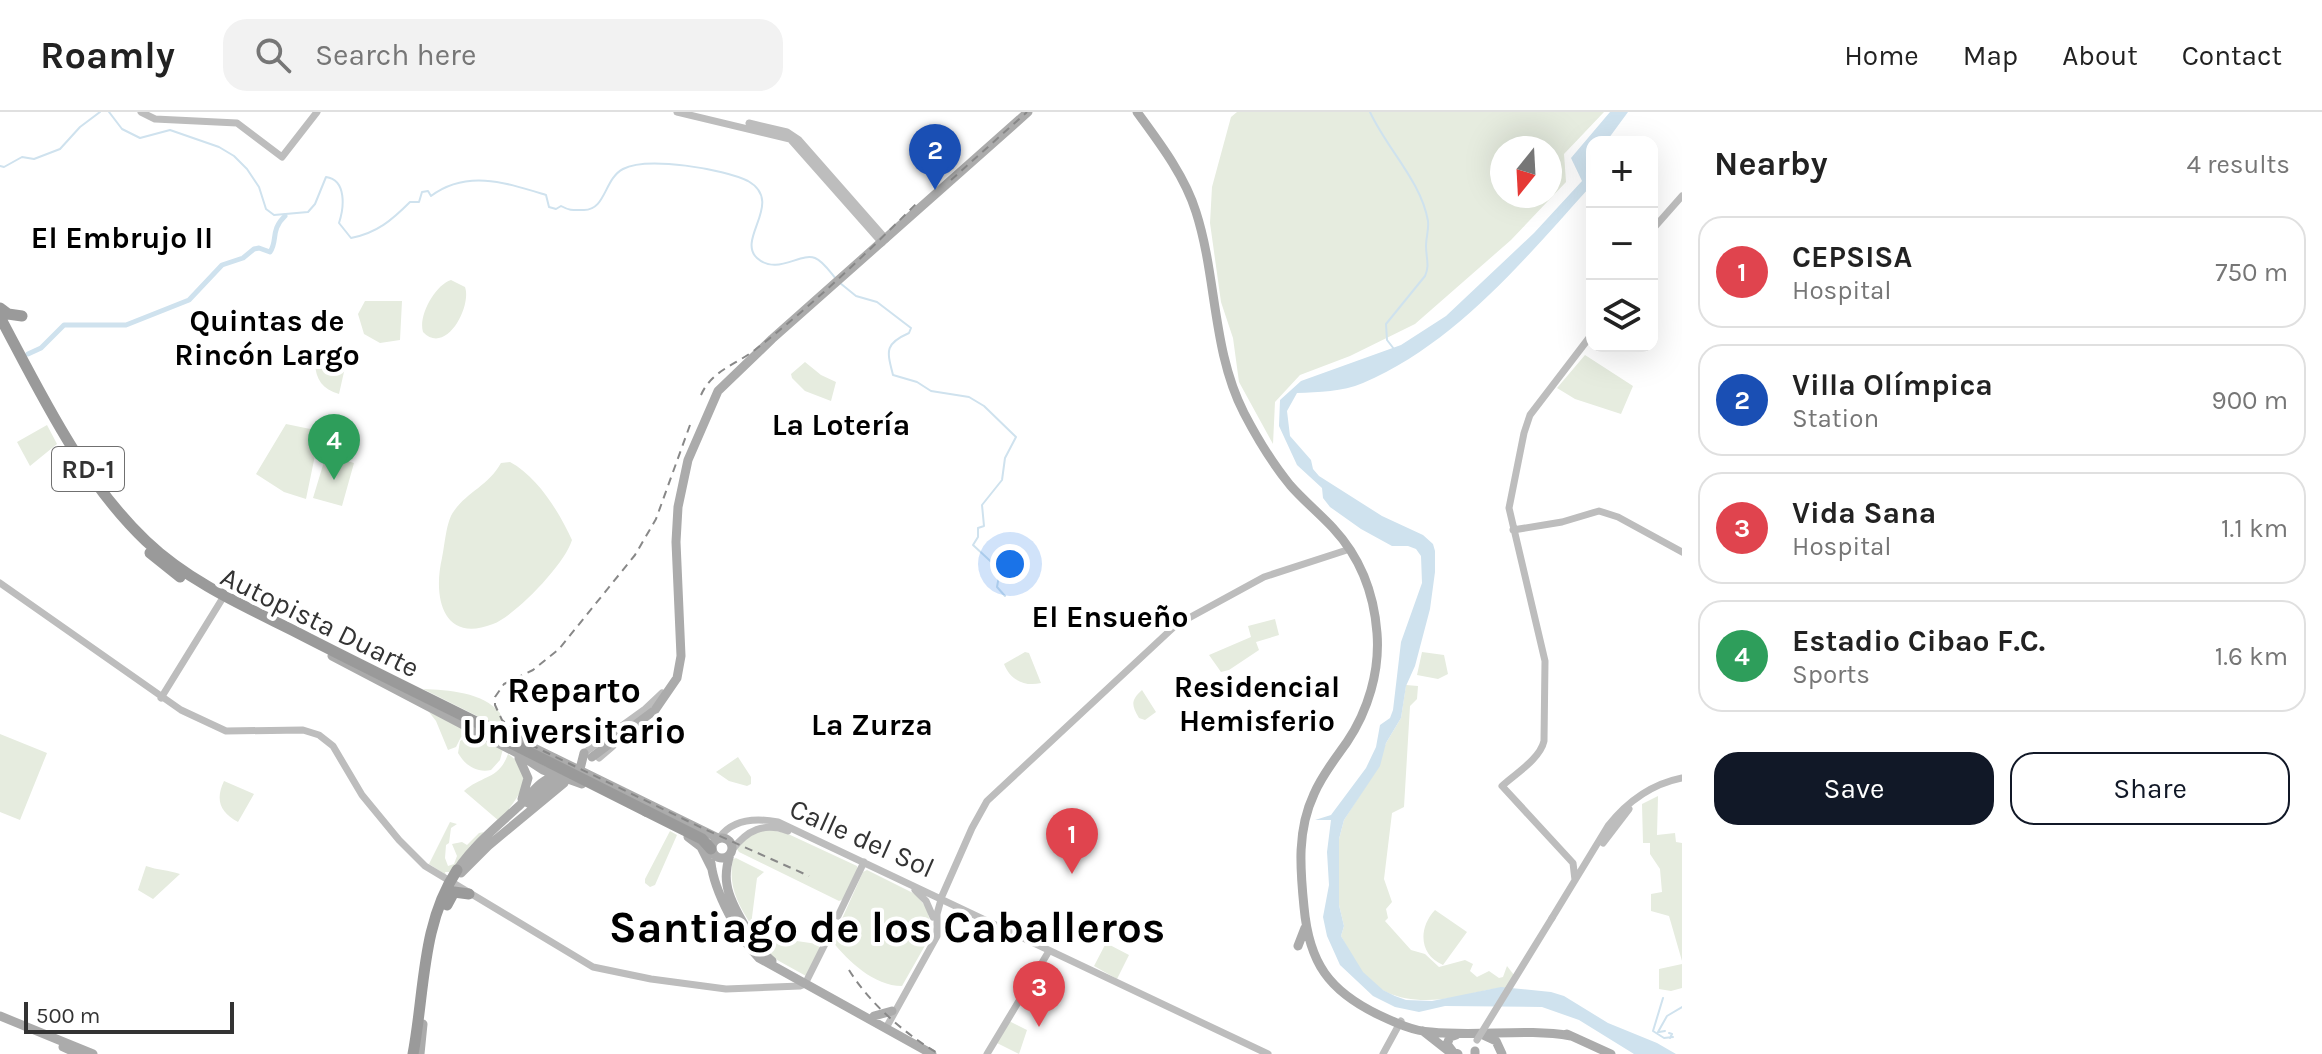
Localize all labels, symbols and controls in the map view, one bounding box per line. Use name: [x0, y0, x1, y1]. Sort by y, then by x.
search box: [223, 19, 783, 91]
text: Roamly: [40, 33, 175, 78]
icon: search: [251, 33, 295, 77]
text: Search here: [315, 37, 476, 73]
text: Home: [1844, 39, 1919, 72]
text: Map: [1963, 39, 2018, 72]
text: About: [2062, 39, 2138, 72]
text: Contact: [2182, 39, 2282, 72]
pin: 2: [909, 124, 961, 190]
north arrow: [1490, 136, 1562, 208]
map controls: [1586, 136, 1658, 352]
button: +: [1586, 136, 1658, 208]
text: Nearby: [1714, 144, 1828, 184]
text: 4 results: [2186, 149, 2290, 180]
button: −: [1586, 208, 1658, 280]
district label: El Embrujo II: [31, 220, 213, 256]
text: CEPSISA: [1792, 239, 1912, 275]
text: 1: [1737, 257, 1747, 288]
text: 750 m: [2215, 257, 2288, 288]
text: Hospital: [1792, 275, 1892, 306]
button: layers: [1586, 280, 1658, 352]
district label: Quintas de Rincón Largo: [174, 303, 360, 373]
text: Villa Olímpica: [1792, 367, 1993, 403]
text: 2: [1734, 385, 1750, 416]
text: 900 m: [2212, 385, 2288, 416]
text: Station: [1792, 403, 1879, 434]
district label: La Lotería: [772, 407, 910, 443]
pin: 4: [308, 414, 360, 480]
road number: RD-1: [52, 447, 124, 491]
text: Vida Sana: [1792, 495, 1936, 531]
text: 3: [1734, 513, 1750, 544]
text: 1.1 km: [2221, 513, 2288, 544]
text: Hospital: [1792, 531, 1892, 562]
your location: [990, 544, 1030, 584]
street label: Autopista Duarte: [215, 560, 425, 684]
district label: El Ensueño: [1032, 599, 1188, 635]
text: Estadio Cibao F.C.: [1792, 623, 2045, 659]
text: 4: [1734, 641, 1750, 672]
text: 1.6 km: [2215, 641, 2288, 672]
text: Sports: [1792, 659, 1870, 690]
district label: Reparto Universitario: [462, 669, 686, 752]
district label: Residencial Hemisferio: [1174, 669, 1340, 739]
district label: La Zurza: [811, 707, 933, 743]
button: Save: [1714, 752, 1994, 825]
button: Share: [2010, 752, 2290, 825]
street label: Calle del Sol: [785, 791, 939, 885]
pin: 1: [1046, 808, 1098, 874]
district label: Santiago de los Caballeros: [609, 902, 1165, 953]
pin: 3: [1013, 961, 1065, 1027]
scale bar: [24, 998, 234, 1034]
text: 500 m: [36, 1003, 100, 1029]

